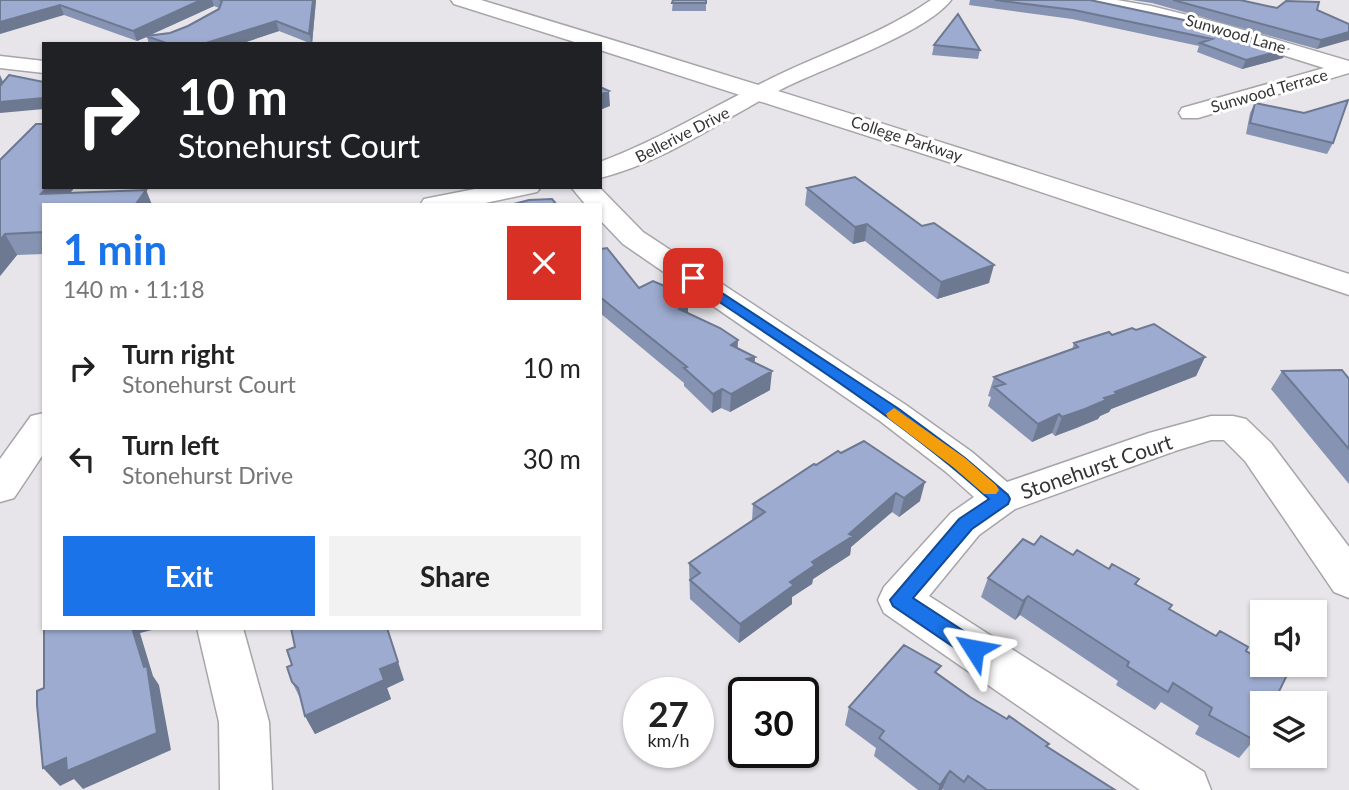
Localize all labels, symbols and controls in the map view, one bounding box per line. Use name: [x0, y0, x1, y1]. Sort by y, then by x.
street label: Sunwood Lane: [1184, 10, 1288, 56]
street label: Sunwood Terrace: [1208, 64, 1330, 116]
text: 10 m: [178, 67, 288, 125]
icon: right: [63, 70, 154, 161]
street label: Bellerive Drive: [632, 102, 732, 166]
street label: College Parkway: [849, 111, 966, 165]
text: Stonehurst Court: [178, 126, 420, 165]
text: 1 min: [63, 224, 167, 274]
button: close: [507, 226, 581, 300]
pin: [663, 248, 723, 308]
icon: arrive: [674, 259, 712, 297]
text: 140 m · 11:18: [63, 275, 205, 303]
text: Turn right: [122, 338, 235, 370]
icon: right: [63, 349, 101, 387]
text: 10 m: [523, 352, 581, 384]
text: Stonehurst Court: [122, 370, 296, 398]
street label: Stonehurst Court: [1017, 428, 1176, 504]
text: Turn left: [122, 429, 219, 461]
icon: left: [63, 440, 101, 478]
text: 30 m: [523, 443, 581, 475]
text: Stonehurst Drive: [122, 461, 293, 489]
button: Exit: [63, 536, 315, 616]
button: Share: [329, 536, 581, 616]
map controls: [1250, 600, 1327, 768]
button: sound: [1250, 600, 1327, 677]
position arrow: [937, 612, 1011, 686]
speed limit sign: 30: [728, 677, 819, 768]
button: layers: [1250, 691, 1327, 768]
text: 27: [648, 692, 689, 734]
text: km/h: [647, 729, 690, 751]

